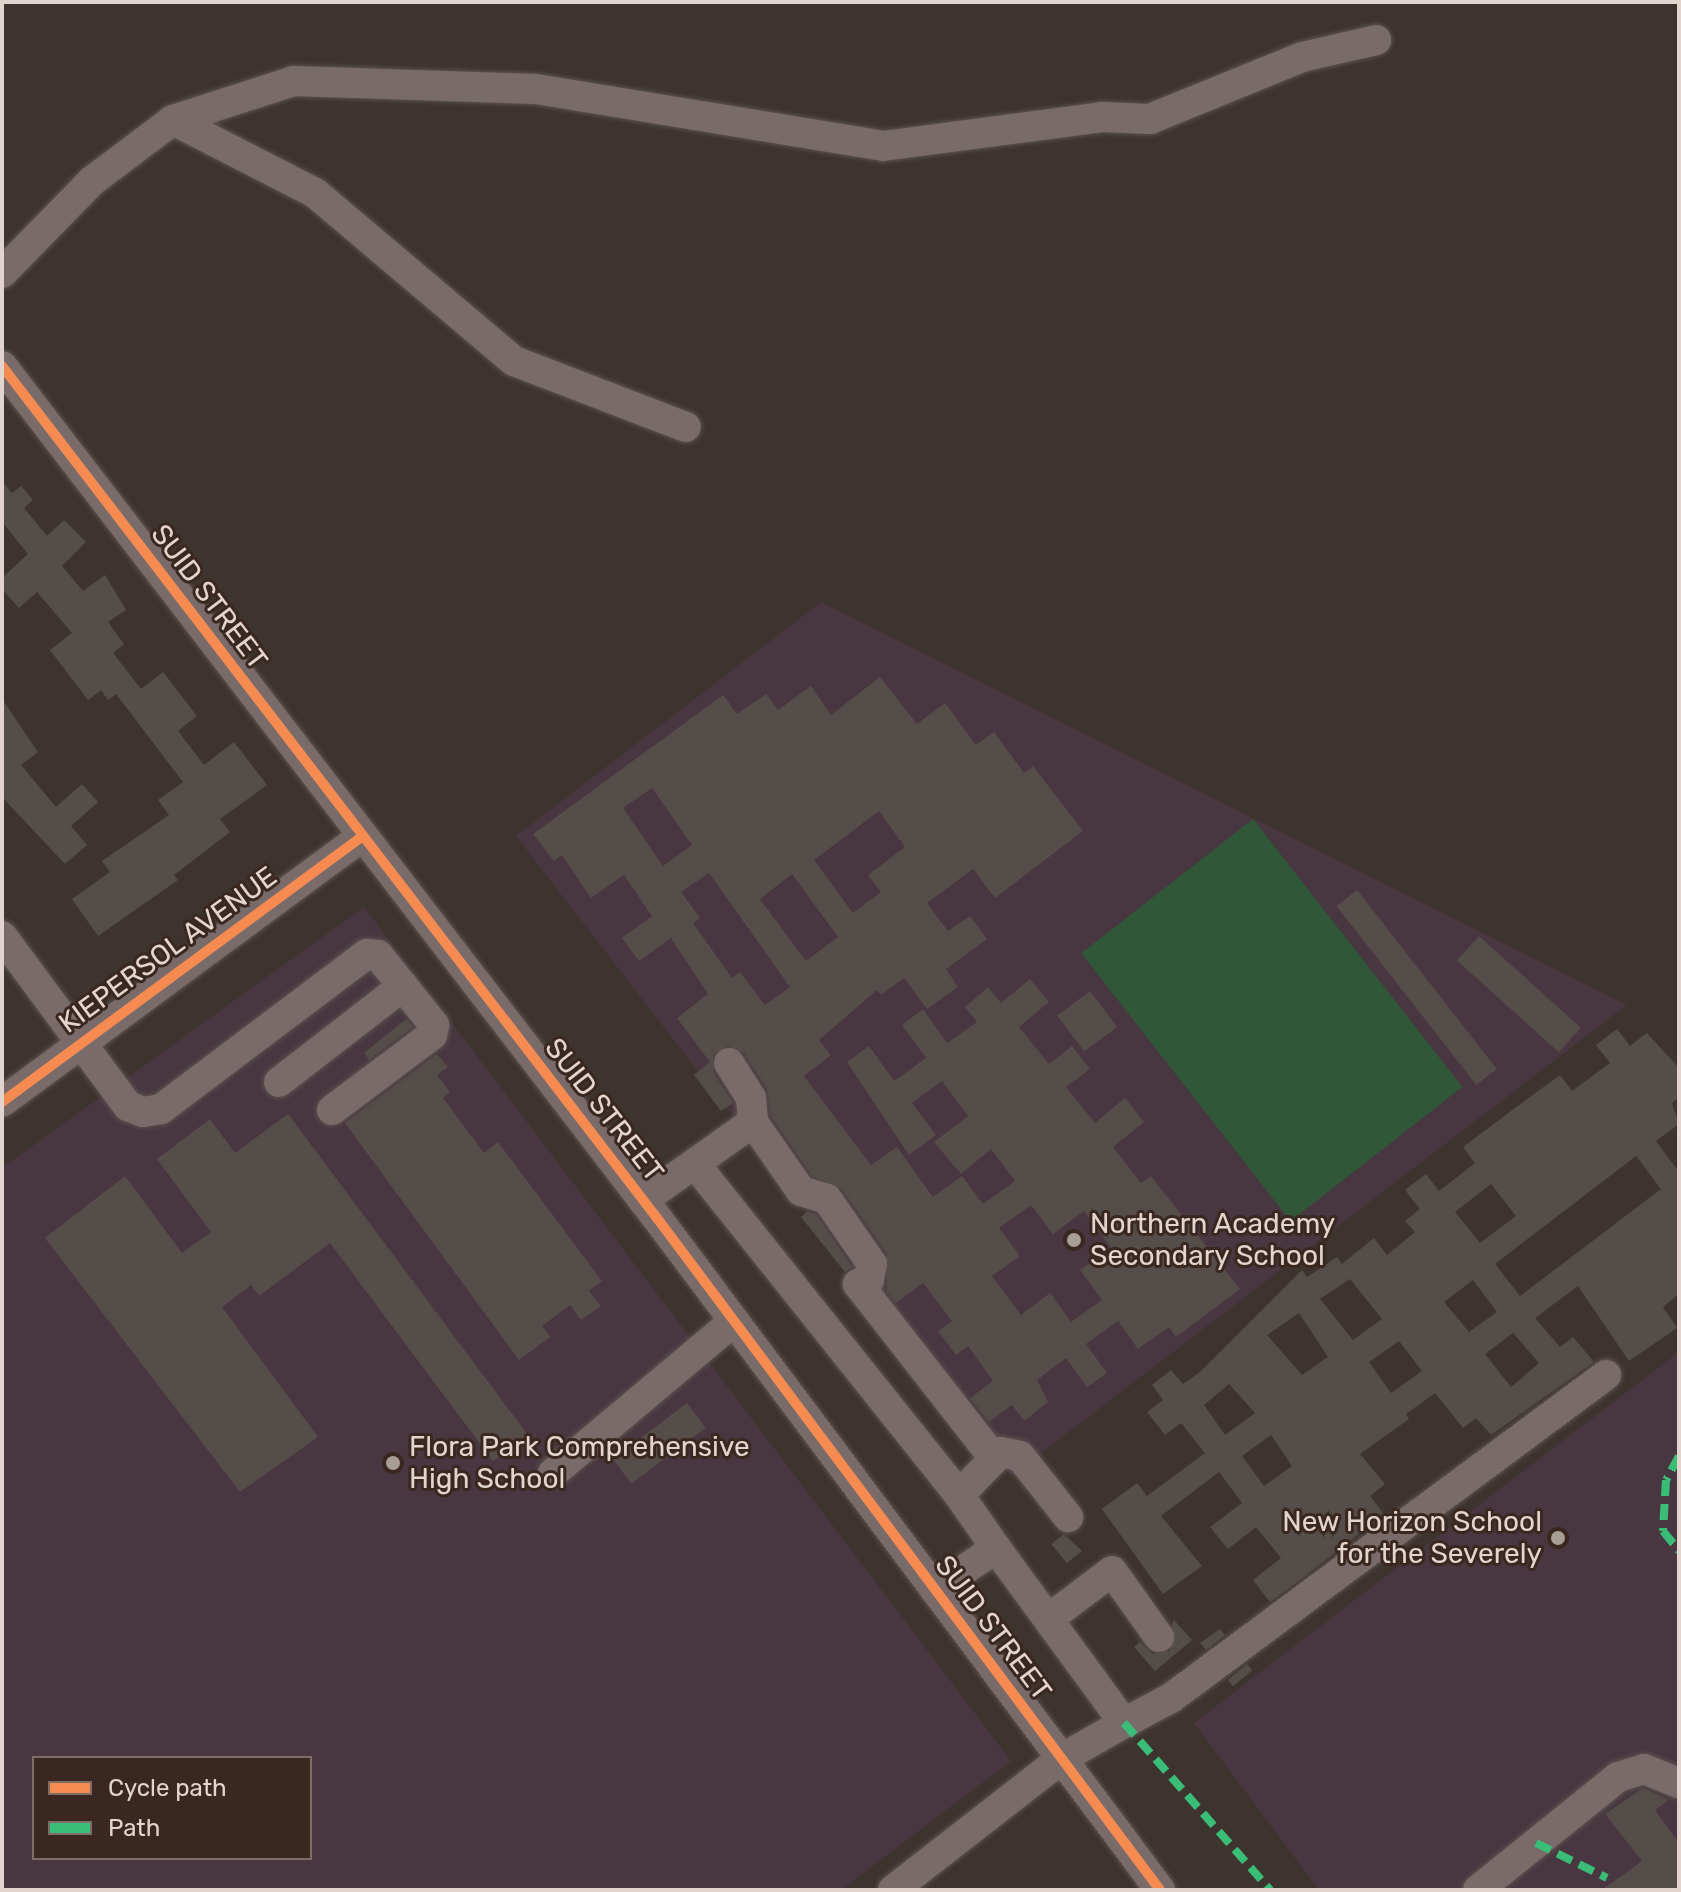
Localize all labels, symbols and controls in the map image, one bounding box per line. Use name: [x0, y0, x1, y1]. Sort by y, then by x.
street label: SUID STREET: [144, 518, 274, 676]
street label: KIEPERSOL AVENUE: [52, 859, 284, 1041]
street label: SUID STREET: [538, 1032, 670, 1188]
place label: Northern Academy Secondary School: [1090, 1207, 1336, 1273]
marker: Northern Academy Secondary School: [1065, 1231, 1083, 1249]
place label: Flora Park Comprehensive High School: [409, 1430, 750, 1496]
marker: Flora Park Comprehensive High School: [384, 1454, 402, 1472]
place label: New Horizon School for the Severely: [1282, 1505, 1542, 1571]
marker: New Horizon School for the Severely: [1549, 1529, 1567, 1547]
street label: SUID STREET: [928, 1549, 1058, 1707]
legend: [32, 1756, 312, 1860]
text: Cycle path: [108, 1774, 227, 1802]
text: Path: [108, 1814, 160, 1842]

